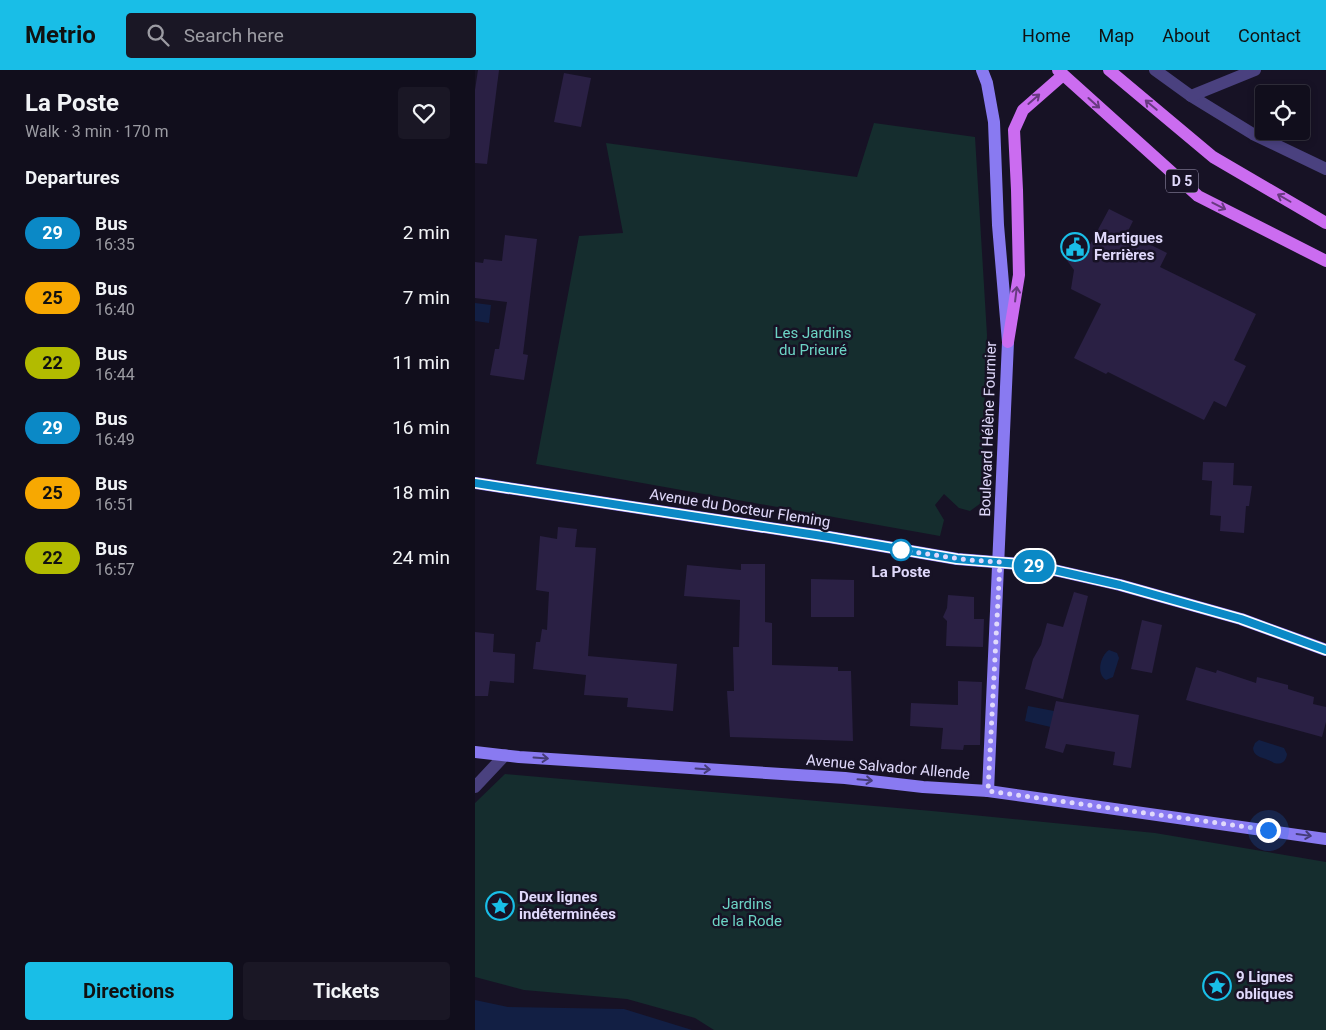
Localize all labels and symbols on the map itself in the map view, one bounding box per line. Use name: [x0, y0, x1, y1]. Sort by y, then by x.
one-way arrow: [1027, 94, 1040, 105]
one-way arrow: [1087, 97, 1100, 109]
one-way arrow: [1145, 100, 1158, 111]
road number: D 5: [1166, 170, 1198, 192]
one-way arrow: [1277, 193, 1291, 203]
one-way arrow: [1211, 201, 1226, 211]
place label: Martigues Ferrières: [1094, 229, 1163, 264]
public building icon: Martigues Ferrières: [1060, 232, 1090, 262]
one-way arrow: [1011, 286, 1021, 302]
park label: Les Jardins du Prieuré: [774, 324, 852, 359]
street label: Boulevard Hélène Fournier: [976, 341, 1000, 517]
street label: Avenue du Docteur Fleming: [648, 485, 832, 531]
marker: La Poste: [890, 539, 912, 561]
line badge: 29: [1011, 550, 1057, 582]
place label: La Poste: [872, 563, 930, 581]
street label: Avenue Salvador Allende: [805, 751, 971, 783]
one-way arrow: [533, 754, 549, 763]
one-way arrow: [695, 764, 711, 773]
one-way arrow: [857, 775, 873, 785]
your location: [1256, 818, 1281, 843]
one-way arrow: [1296, 831, 1312, 841]
place label: Deux lignes indéterminées: [519, 888, 616, 923]
place icon: Deux lignes indéterminées: [485, 891, 515, 921]
park label: Jardins de la Rode: [712, 895, 782, 930]
place label: 9 Lignes obliques: [1236, 968, 1294, 1003]
place icon: 9 Lignes obliques: [1202, 971, 1232, 1001]

